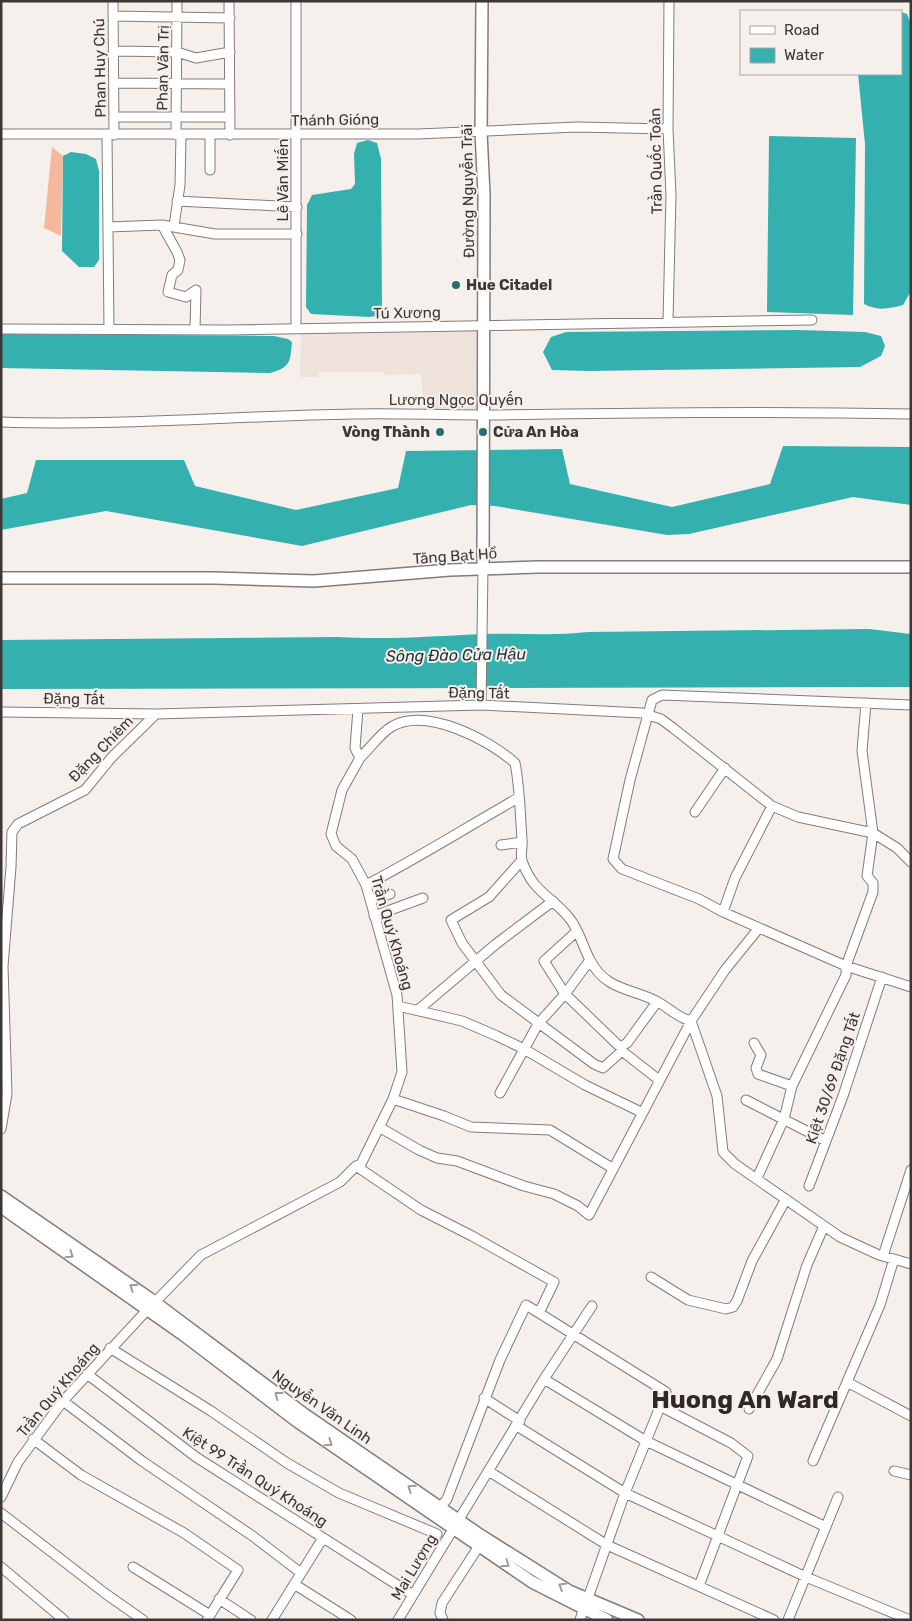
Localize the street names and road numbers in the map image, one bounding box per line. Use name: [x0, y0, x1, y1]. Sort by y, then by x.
street label: Phan Huy Chú: [90, 18, 110, 118]
street label: Phan Văn Trị: [153, 25, 173, 111]
street label: Trần Quốc Toản: [646, 107, 666, 215]
street label: Thánh Gióng: [291, 110, 379, 130]
street label: Đường Nguyễn Trãi: [458, 124, 478, 258]
street label: Lê Văn Miến: [274, 138, 292, 222]
street label: Tú Xương: [373, 303, 441, 323]
street label: Lương Ngọc Quyến: [389, 391, 523, 409]
street label: Tăng Bạt Hổ: [412, 544, 498, 568]
street label: Đặng Tất: [448, 683, 510, 703]
street label: Đặng Tất: [43, 689, 105, 709]
street label: Đặng Chiêm: [65, 712, 137, 786]
street label: Trần Quý Khoáng: [367, 874, 417, 992]
street label: Kiệt 30/69 Đặng Tất: [802, 1009, 864, 1146]
street label: Trần Quý Khoáng: [13, 1339, 103, 1441]
street label: Nguyễn Văn Linh: [269, 1366, 375, 1448]
street label: Kiệt 99 Trần Quý Khoáng: [179, 1423, 331, 1531]
street label: Mai Lượng: [387, 1531, 441, 1603]

